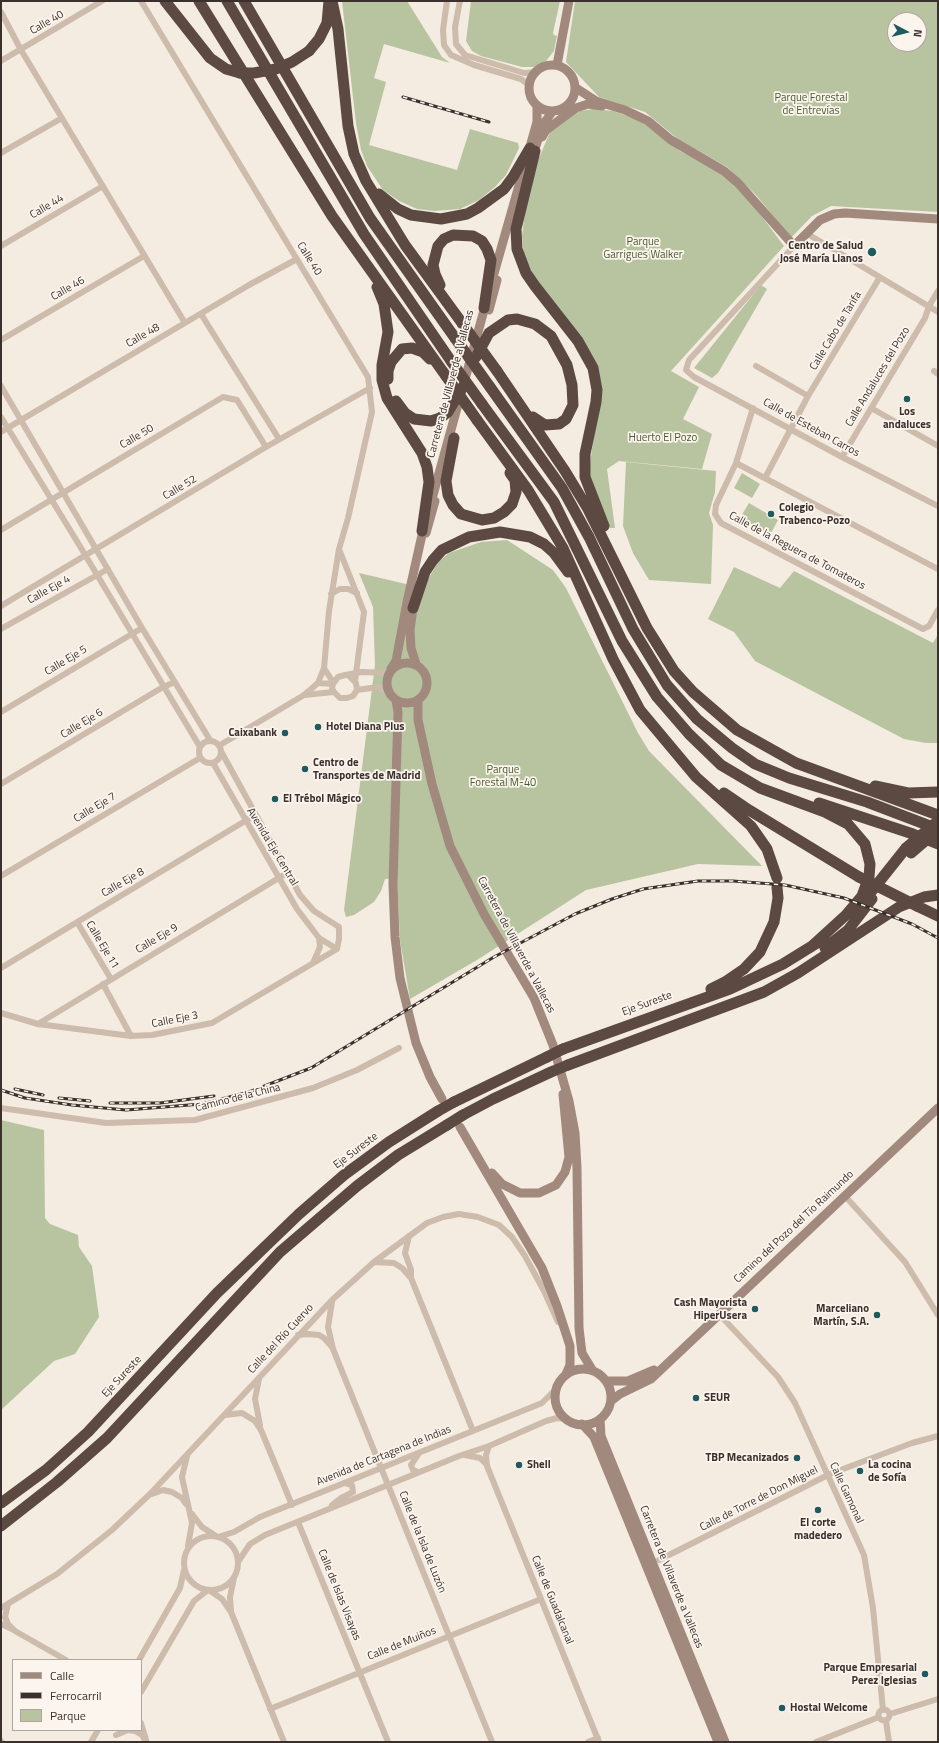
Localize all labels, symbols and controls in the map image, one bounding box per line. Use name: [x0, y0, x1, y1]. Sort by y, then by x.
street label: Calle 40: [28, 8, 66, 38]
north arrow: [887, 12, 927, 52]
text: N: [910, 29, 926, 38]
park label: Parque Forestal de Entrevías: [775, 91, 847, 117]
street label: Calle 44: [28, 192, 66, 222]
park label: Parque Garrigues Walker: [603, 235, 683, 261]
place label: Centro de Salud José María Llanos: [780, 239, 863, 265]
street label: Calle 40: [294, 240, 324, 278]
marker: Centro de Salud José María Llanos: [866, 246, 878, 258]
street label: Calle 46: [49, 274, 87, 304]
street label: Calle Cabo de Tarifa: [807, 289, 865, 373]
street label: Carretera de Villaverde a Vallecas: [425, 309, 477, 459]
street label: Calle 48: [124, 321, 162, 351]
street label: Calle Andaluces del Pozo: [843, 325, 913, 429]
marker: Los andaluces: [902, 394, 912, 404]
street label: Calle de Esteban Carros: [760, 396, 862, 460]
place label: Los andaluces: [883, 405, 931, 431]
street label: Calle 50: [118, 422, 156, 452]
park label: Huerto El Pozo: [629, 431, 697, 445]
street label: Calle 52: [161, 473, 199, 503]
place label: Colegio Trabenco-Pozo: [779, 501, 850, 527]
street label: Calle de la Reguera de Tomateros: [726, 509, 868, 593]
marker: Colegio Trabenco-Pozo: [766, 509, 776, 519]
street label: Calle Eje 4: [25, 573, 73, 607]
street label: Calle Eje 5: [42, 643, 90, 679]
street label: Calle Eje 6: [58, 706, 106, 742]
place label: Hotel Diana Plus: [326, 720, 405, 734]
marker: Hotel Diana Plus: [313, 722, 323, 732]
place label: Caixabank: [228, 726, 277, 740]
marker: Caixabank: [280, 728, 290, 738]
place label: Centro de Transportes de Madrid: [313, 756, 420, 782]
park label: Parque Forestal M-40: [470, 763, 536, 789]
marker: Centro de Transportes de Madrid: [300, 764, 310, 774]
street label: Calle Eje 7: [71, 790, 119, 826]
place label: El Trébol Mágico: [283, 792, 361, 806]
marker: El Trébol Mágico: [270, 794, 280, 804]
street label: Avenida Eje Central: [244, 806, 300, 888]
street label: Calle Eje 8: [99, 865, 147, 901]
street label: Carretera de Villaverde a Vallecas: [474, 875, 558, 1015]
street label: Calle Eje 11: [83, 919, 121, 971]
street label: Calle Eje 9: [133, 921, 181, 957]
street label: Eje Sureste: [620, 989, 674, 1019]
street label: Calle Eje 3: [151, 1009, 199, 1031]
street label: Camino de la China: [194, 1081, 282, 1115]
street label: Eje Sureste: [331, 1130, 381, 1172]
street label: Camino del Pozo del Tío Raimundo: [731, 1168, 857, 1286]
place label: Cash Mayorista HiperUsera: [674, 1296, 747, 1322]
street label: Calle del Río Cuervo: [245, 1301, 317, 1377]
place label: Marceliano Martín, S.A.: [813, 1302, 869, 1328]
marker: Cash Mayorista HiperUsera: [750, 1304, 760, 1314]
marker: Marceliano Martín, S.A.: [872, 1310, 882, 1320]
street label: Eje Sureste: [99, 1353, 145, 1401]
place label: SEUR: [704, 1391, 730, 1405]
marker: SEUR: [691, 1393, 701, 1403]
street label: Avenida de Cartagena de Indias: [315, 1423, 453, 1489]
place label: TBP Mecanizados: [705, 1451, 789, 1465]
marker: TBP Mecanizados: [792, 1453, 802, 1463]
place label: Shell: [527, 1458, 551, 1472]
place label: La cocina de Sofía: [868, 1458, 911, 1484]
marker: Shell: [514, 1460, 524, 1470]
street label: Calle Gamonal: [826, 1460, 866, 1526]
street label: Calle de Torre de Don Miguel: [698, 1463, 820, 1535]
marker: La cocina de Sofía: [855, 1466, 865, 1476]
street label: Calle de la Isla de Luzón: [396, 1489, 448, 1595]
street label: Carretera de Villaverde a Vallecas: [636, 1504, 706, 1650]
marker: El corte madedero: [813, 1505, 823, 1515]
place label: El corte madedero: [794, 1516, 842, 1542]
street label: Calle de Islas Visayas: [315, 1548, 363, 1642]
street label: Calle de Guadalcanal: [528, 1554, 576, 1646]
street label: Calle de Muiños: [366, 1624, 438, 1664]
legend: [12, 1659, 142, 1731]
place label: Parque Empresarial Perez Iglesias: [823, 1661, 917, 1687]
text: Calle: [50, 1666, 74, 1685]
marker: Parque Empresarial Perez Iglesias: [920, 1669, 930, 1679]
text: Ferrocarril: [50, 1686, 102, 1705]
place label: Hostal Welcome: [790, 1701, 868, 1715]
marker: Hostal Welcome: [777, 1703, 787, 1713]
text: Parque: [50, 1706, 86, 1725]

